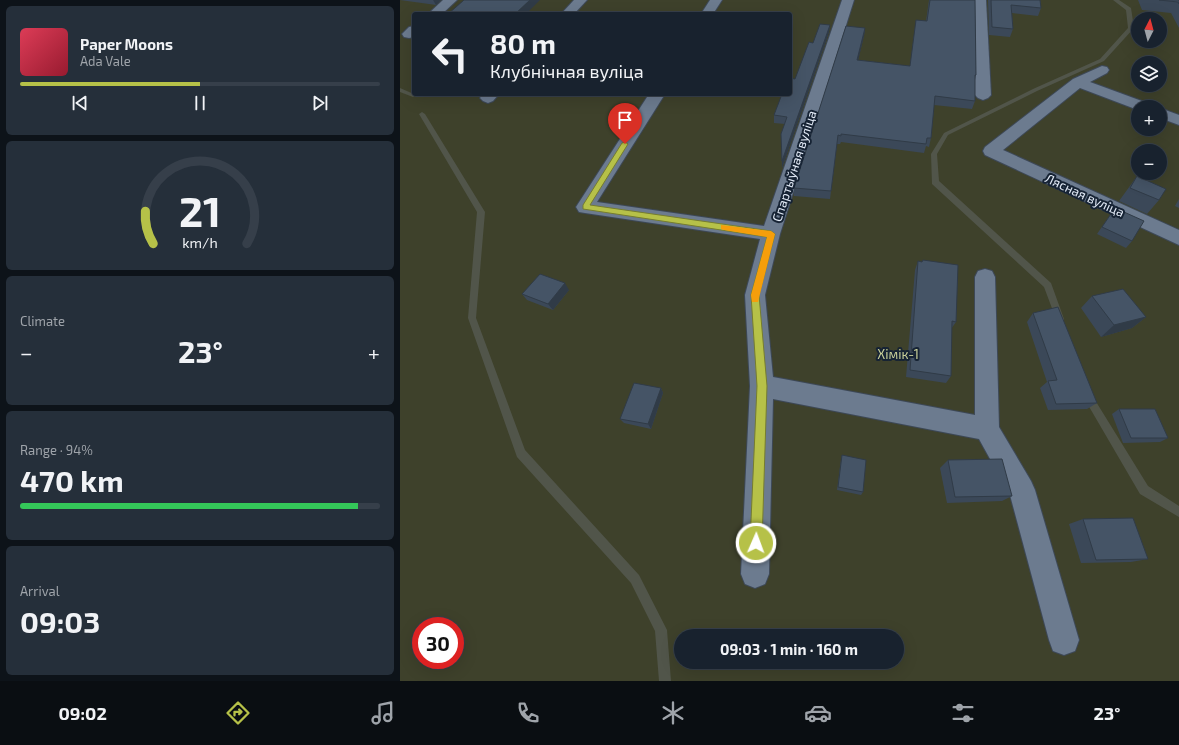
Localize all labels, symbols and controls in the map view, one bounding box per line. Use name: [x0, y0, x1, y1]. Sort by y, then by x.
north arrow: [1131, 12, 1167, 48]
map controls: [1131, 12, 1167, 180]
text: 80 m: [490, 26, 556, 60]
icon: left: [424, 28, 476, 80]
text: Paper Moons: [80, 35, 173, 53]
text: Ada Vale: [80, 53, 131, 69]
button: layers: [1131, 56, 1167, 92]
text: Клубнічная вуліца: [490, 60, 644, 82]
icon: previous: [69, 92, 91, 114]
icon: pause: [189, 92, 211, 114]
icon: next: [309, 92, 331, 114]
button: +: [1131, 100, 1167, 136]
pin: [608, 103, 642, 144]
street label: Спартыўная вуліца: [768, 108, 820, 224]
icon: arrive: [614, 109, 636, 131]
button: −: [1131, 144, 1167, 180]
street label: Лясная вуліца: [1043, 170, 1127, 220]
text: 21: [179, 184, 221, 234]
text: km/h: [182, 233, 218, 250]
text: Climate: [20, 313, 65, 329]
text: 23°: [178, 333, 223, 369]
text: −: [20, 339, 33, 365]
text: +: [368, 339, 380, 365]
park label: Хімік-1: [877, 346, 919, 362]
text: Range · 94%: [20, 442, 93, 458]
text: 470 km: [20, 462, 124, 498]
position arrow: [735, 522, 777, 564]
text: Arrival: [20, 583, 60, 599]
text: 09:03: [20, 603, 100, 639]
speed limit sign: 30: [412, 617, 464, 669]
text: 09:03 · 1 min · 160 m: [720, 640, 858, 658]
icon: directions: [224, 699, 252, 727]
icon: music: [369, 699, 397, 727]
icon: phone: [514, 699, 542, 727]
icon: climate: [659, 699, 687, 727]
icon: car: [804, 699, 832, 727]
icon: filters: [949, 699, 977, 727]
text: 09:02: [58, 702, 107, 724]
text: 23°: [1094, 702, 1120, 724]

